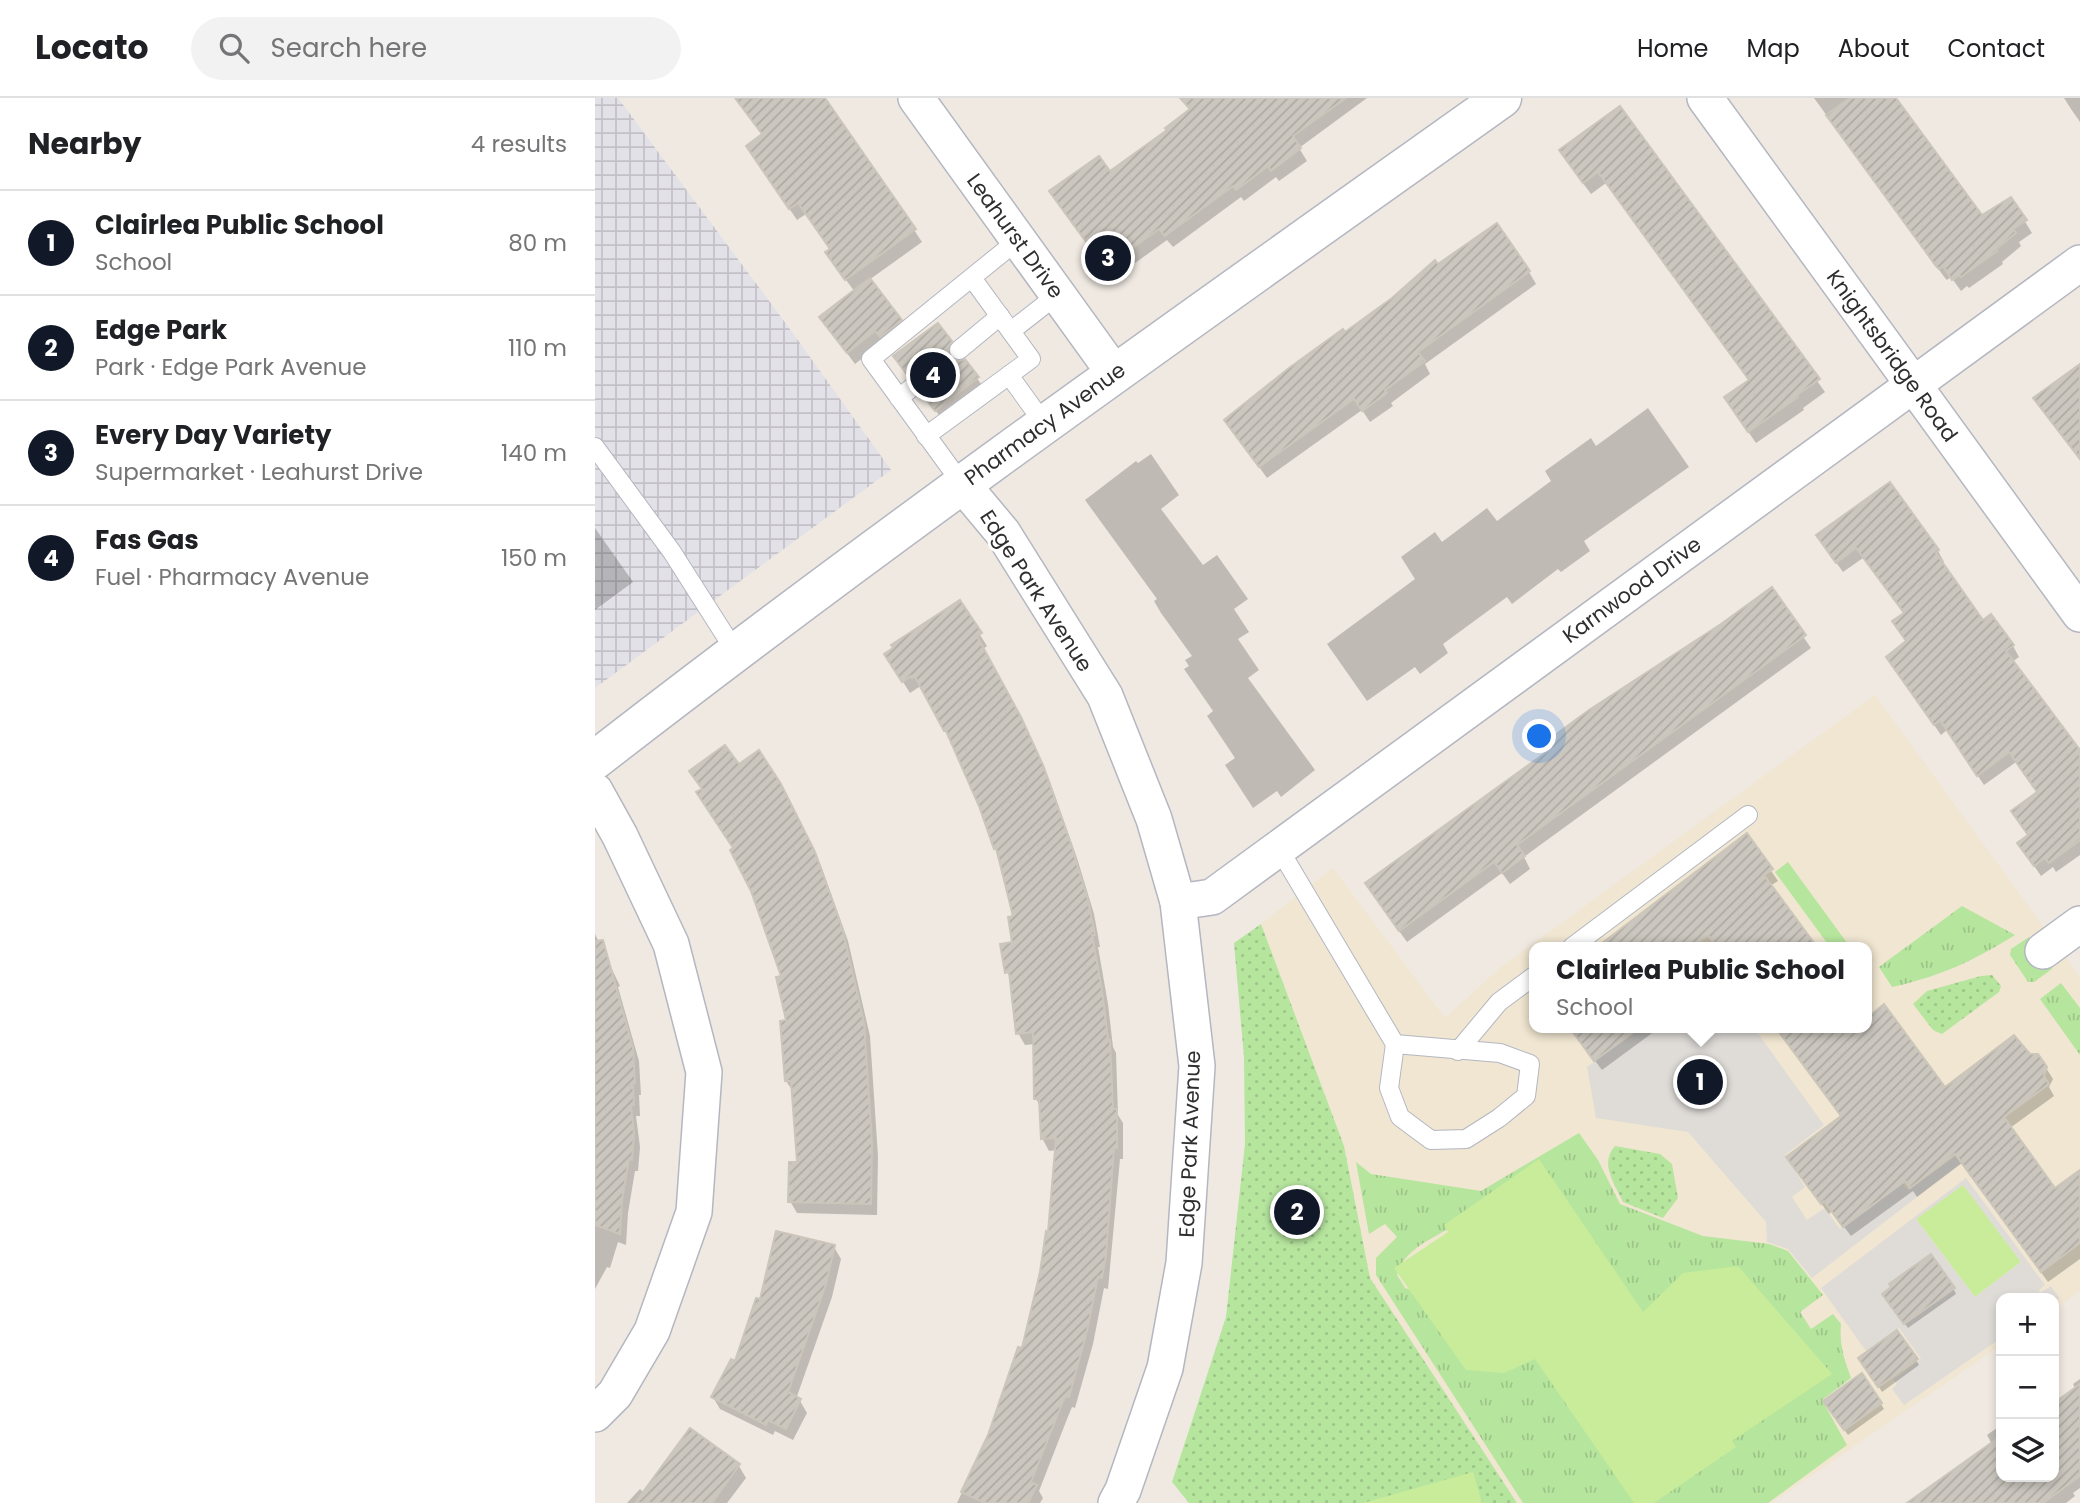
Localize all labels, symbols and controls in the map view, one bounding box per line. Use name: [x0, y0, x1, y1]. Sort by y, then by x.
search box: [191, 17, 681, 80]
text: Locato: [35, 24, 149, 71]
icon: search: [215, 29, 253, 67]
text: Search here: [271, 30, 427, 66]
text: Home: [1637, 32, 1709, 65]
text: Map: [1747, 32, 1800, 65]
text: About: [1838, 32, 1909, 65]
text: Contact: [1947, 32, 2045, 65]
text: Nearby: [28, 122, 142, 165]
text: 4 results: [471, 128, 567, 160]
street label: Leahurst Drive: [960, 167, 1071, 304]
text: Clairlea Public School: [95, 207, 384, 243]
text: 1: [47, 227, 55, 259]
text: 80 m: [508, 227, 567, 259]
pin: 3: [1085, 232, 1131, 284]
text: School: [95, 246, 172, 278]
street label: Knightsbridge Road: [1820, 264, 1965, 448]
text: Edge Park: [95, 312, 227, 348]
text: 2: [44, 332, 58, 364]
text: 110 m: [508, 332, 567, 364]
pin: 4: [910, 349, 956, 401]
text: Park · Edge Park Avenue: [95, 351, 367, 383]
street label: Pharmacy Avenue: [958, 355, 1131, 492]
text: Every Day Variety: [95, 417, 331, 453]
text: 3: [44, 437, 58, 469]
text: 140 m: [501, 437, 567, 469]
text: Supermarket · Leahurst Drive: [95, 456, 423, 488]
street label: Edge Park Avenue: [973, 504, 1100, 677]
text: Fas Gas: [95, 522, 199, 558]
street label: Karnwood Drive: [1557, 529, 1707, 650]
text: 4: [43, 542, 59, 574]
text: 150 m: [501, 542, 567, 574]
text: Fuel · Pharmacy Avenue: [95, 561, 369, 593]
your location: [1522, 719, 1556, 753]
popup: [1529, 942, 1872, 1033]
text: Clairlea Public School: [1556, 952, 1845, 988]
text: School: [1556, 991, 1633, 1023]
street label: Edge Park Avenue: [1172, 1050, 1207, 1238]
pin: 1: [1677, 1056, 1723, 1108]
pin: 2: [1274, 1186, 1320, 1238]
map controls: [1996, 1293, 2059, 1482]
button: +: [1996, 1293, 2059, 1356]
button: −: [1996, 1356, 2059, 1419]
button: layers: [1996, 1419, 2059, 1482]

